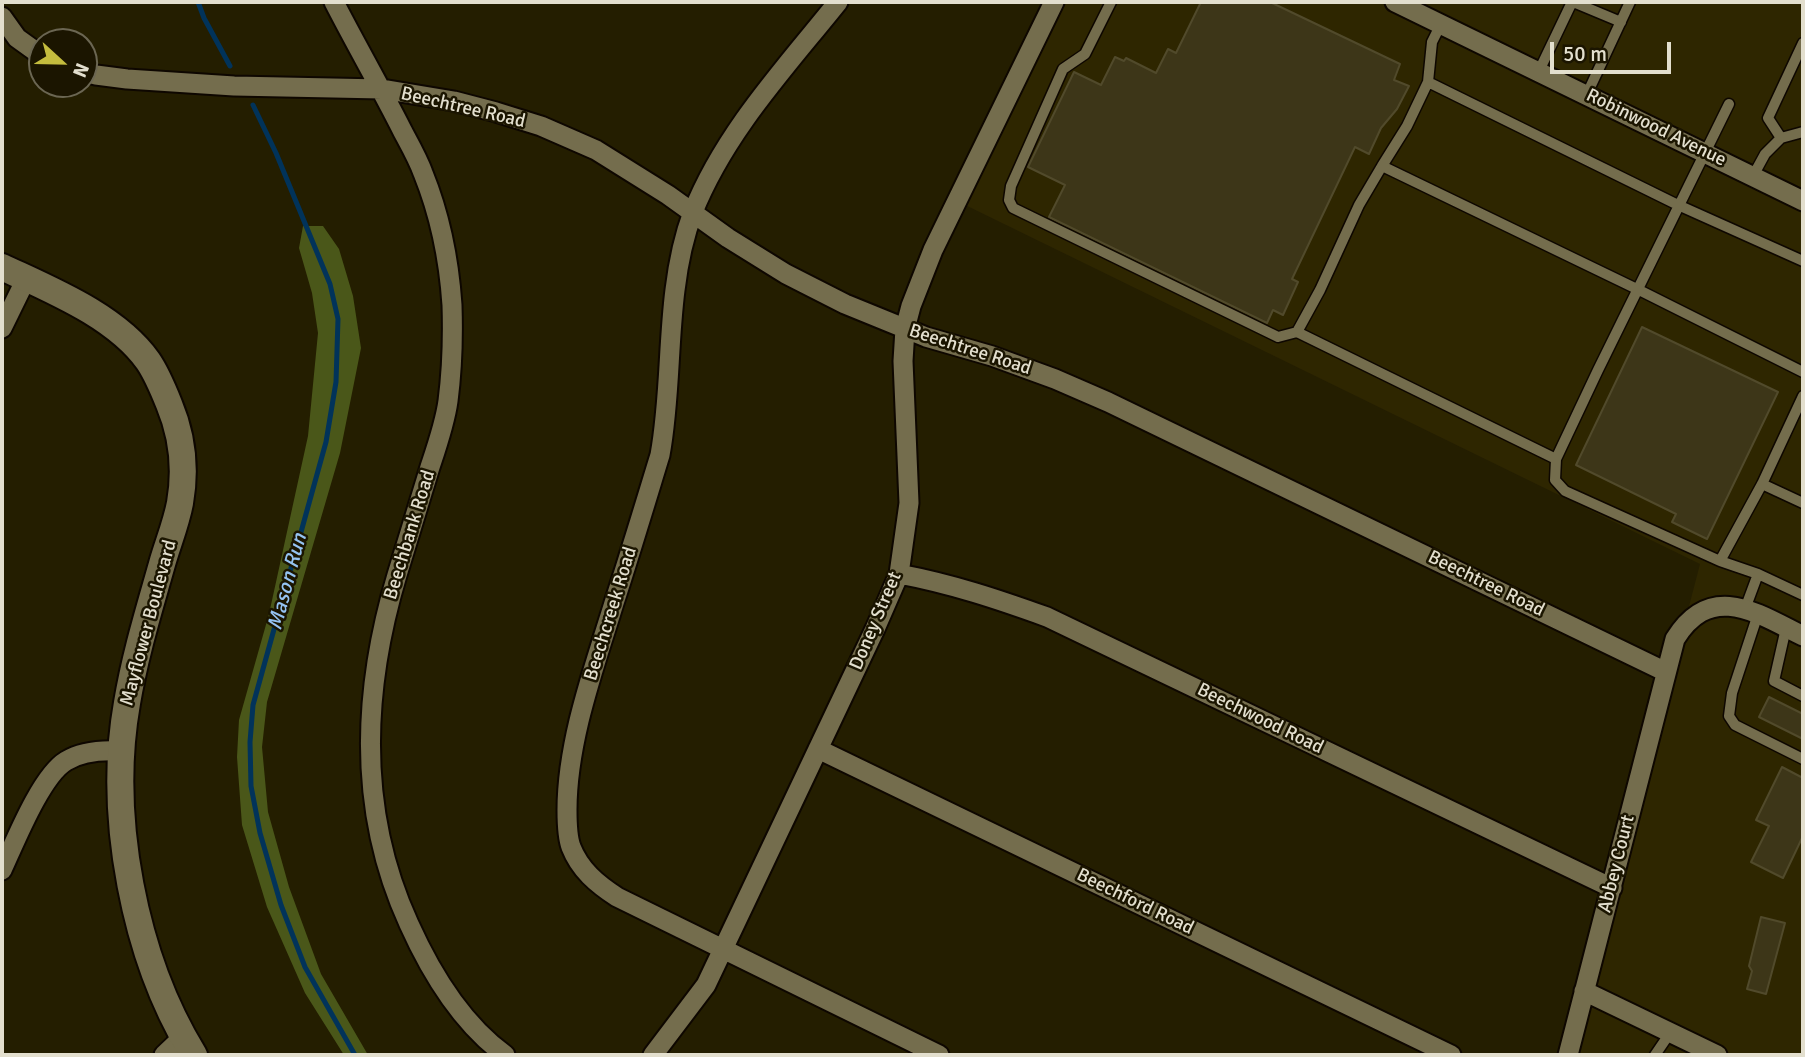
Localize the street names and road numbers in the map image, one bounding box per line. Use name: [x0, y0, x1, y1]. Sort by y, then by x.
street label: Beechtree Road: [399, 83, 527, 133]
street label: Robinwood Avenue: [1582, 84, 1730, 172]
street label: Beechtree Road: [906, 320, 1034, 380]
street label: Beechbank Road: [379, 467, 441, 603]
street label: Mayflower Boulevard: [116, 538, 182, 708]
street label: Beechcreek Road: [580, 544, 642, 684]
street label: Beechtree Road: [1424, 546, 1548, 622]
street label: Doney Street: [845, 568, 907, 674]
street label: Beechwood Road: [1193, 679, 1327, 759]
street label: Abbey Court: [1594, 813, 1640, 915]
street label: Beechford Road: [1073, 864, 1197, 940]

